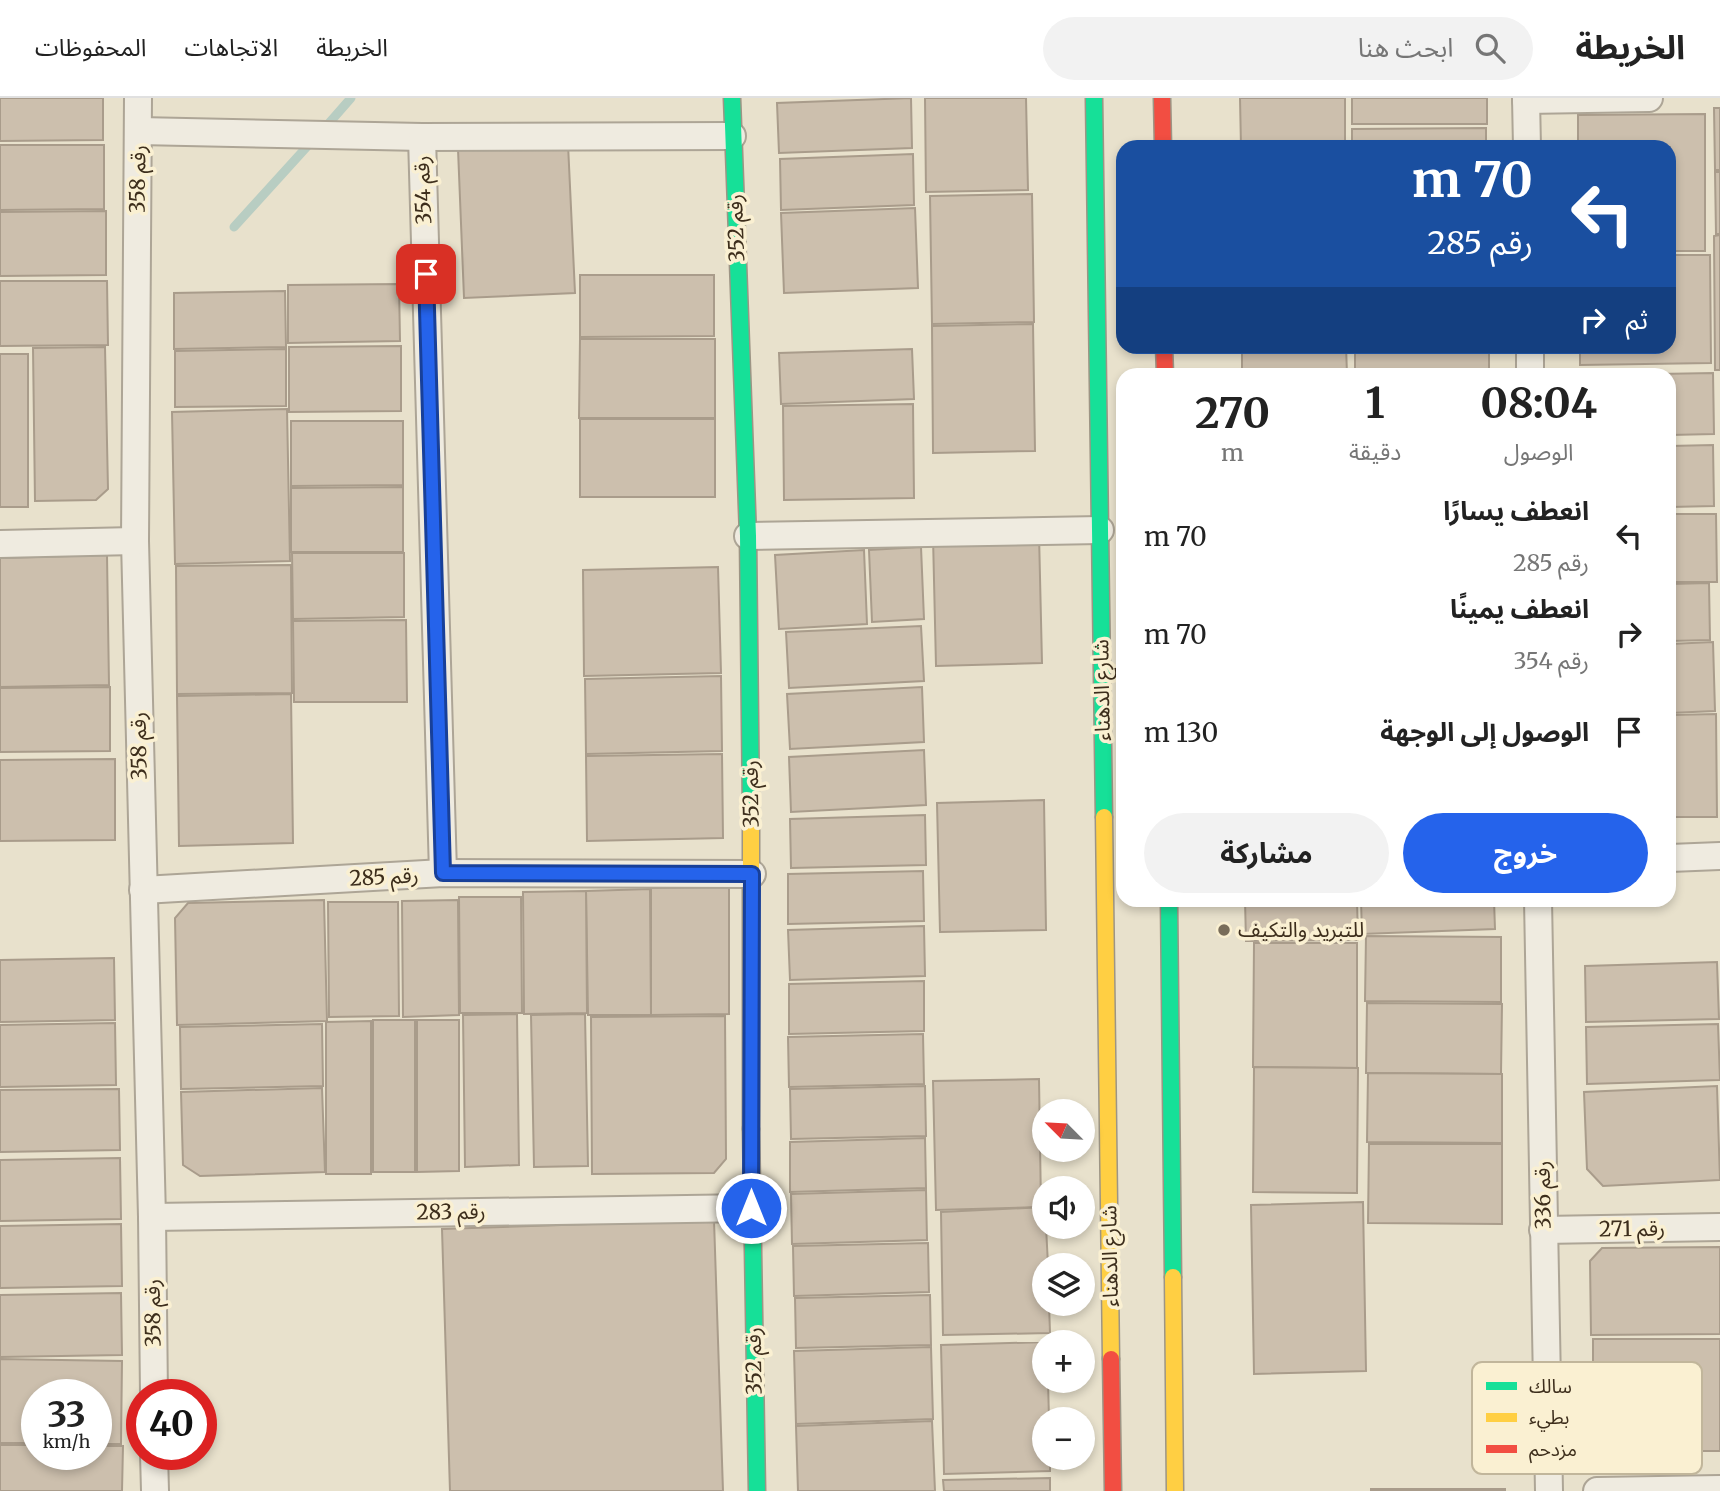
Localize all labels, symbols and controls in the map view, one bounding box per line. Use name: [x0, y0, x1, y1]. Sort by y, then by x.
search box: [1043, 17, 1533, 80]
text: الخريطة: [1575, 27, 1685, 68]
icon: search: [1471, 29, 1509, 67]
text: ابحث هنا: [1358, 31, 1453, 64]
text: المحفوظات: [35, 32, 146, 63]
text: الاتجاهات: [184, 32, 278, 63]
text: الخريطة: [316, 32, 388, 63]
street label: رقم 358: [123, 145, 154, 213]
text: 70 m: [1412, 149, 1533, 210]
street label: رقم 354: [408, 155, 439, 225]
icon: left: [1557, 168, 1648, 259]
street label: رقم 352: [721, 194, 752, 262]
text: رقم 285: [1427, 223, 1533, 263]
pin: [396, 244, 456, 304]
icon: arrive: [407, 255, 445, 293]
icon: right: [1574, 301, 1612, 339]
text: ثم: [1626, 303, 1648, 336]
text: 1: [1365, 377, 1385, 429]
text: 08:04: [1480, 377, 1597, 429]
text: 270: [1195, 387, 1270, 439]
text: دقيقة: [1349, 437, 1401, 466]
text: الوصول: [1504, 437, 1574, 466]
text: m: [1221, 438, 1244, 467]
text: انعطف يسارًا: [1443, 494, 1589, 527]
icon: left: [1610, 517, 1648, 555]
text: 70 m: [1144, 520, 1207, 553]
text: رقم 285: [1513, 548, 1589, 577]
text: انعطف يمينًا: [1450, 592, 1589, 625]
icon: right: [1610, 615, 1648, 653]
text: 70 m: [1144, 618, 1207, 651]
street label: شارع الدهناء: [1087, 639, 1118, 741]
text: رقم 354: [1514, 646, 1589, 675]
street label: رقم 358: [124, 712, 155, 780]
icon: arrive: [1610, 713, 1648, 751]
text: الوصول إلى الوجهة: [1380, 715, 1589, 748]
text: 130 m: [1144, 716, 1218, 749]
street label: رقم 352: [736, 760, 767, 828]
button: مشاركة: [1144, 813, 1389, 893]
button: خروج: [1403, 813, 1648, 893]
street label: رقم 285: [349, 861, 419, 894]
place label: للتبرید والتکیف: [1238, 916, 1364, 943]
marker: للتبرید والتکیف: [1216, 922, 1232, 938]
north arrow: [1032, 1099, 1096, 1162]
map controls: [1032, 1099, 1095, 1470]
street label: رقم 336: [1528, 1160, 1559, 1230]
position arrow: [714, 1171, 788, 1245]
button: sound: [1032, 1176, 1095, 1239]
street label: رقم 283: [416, 1197, 486, 1228]
street label: شارع الدهناء: [1095, 1205, 1126, 1307]
street label: رقم 271: [1599, 1214, 1665, 1245]
button: layers: [1032, 1253, 1095, 1316]
street label: رقم 358: [138, 1279, 169, 1347]
street label: رقم 352: [739, 1327, 770, 1395]
button: +: [1032, 1330, 1095, 1393]
legend: [1472, 1362, 1702, 1474]
text: سالك: [1529, 1374, 1572, 1398]
speed limit sign: 40: [126, 1379, 217, 1470]
text: 33: [47, 1393, 86, 1437]
text: بطيء: [1529, 1405, 1569, 1432]
button: −: [1032, 1407, 1095, 1470]
text: km/h: [43, 1430, 90, 1453]
text: مزدحم: [1529, 1437, 1577, 1464]

